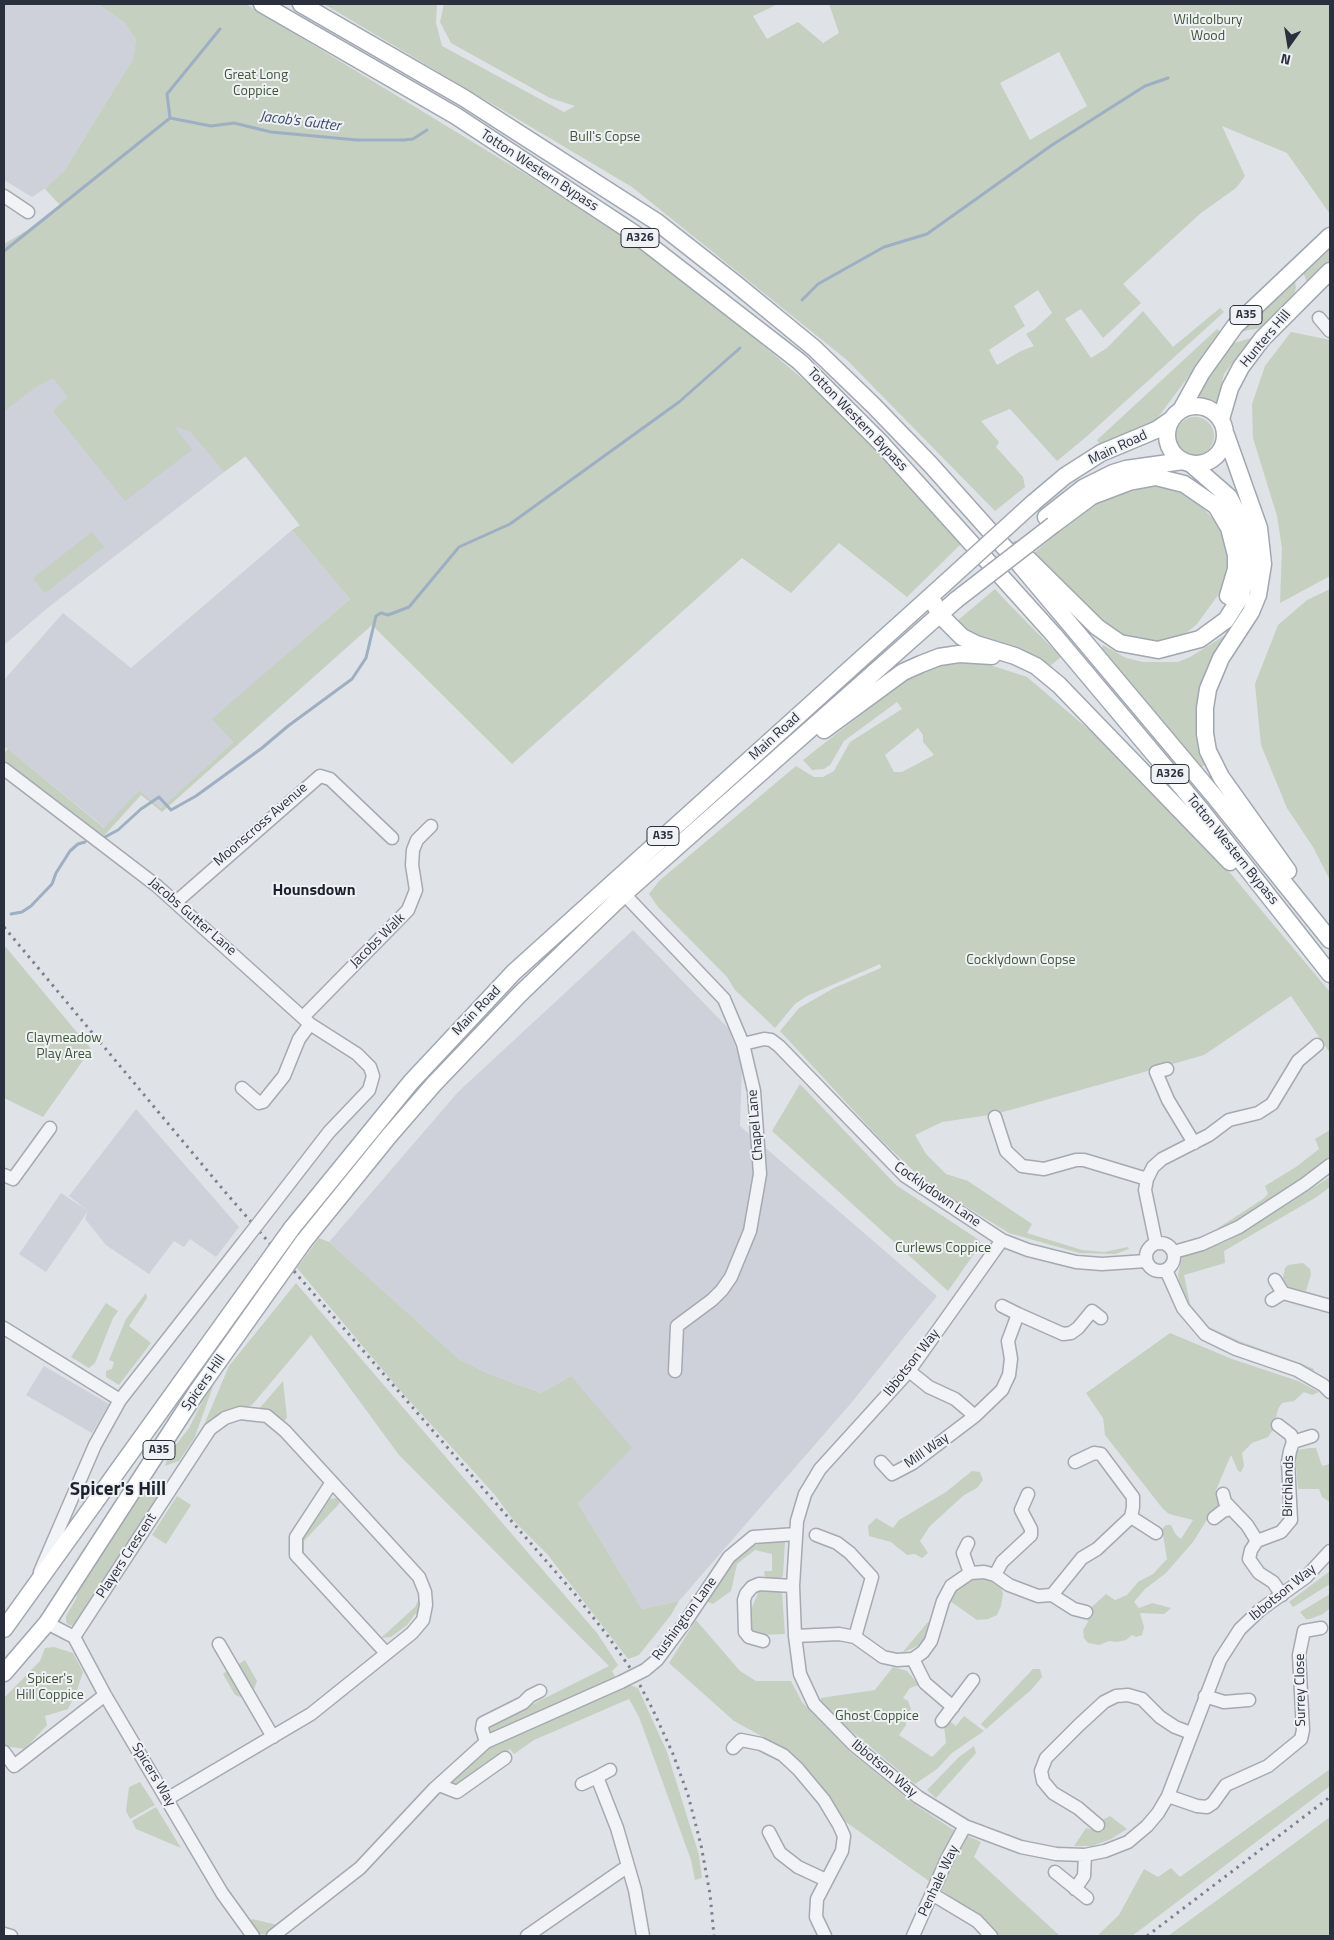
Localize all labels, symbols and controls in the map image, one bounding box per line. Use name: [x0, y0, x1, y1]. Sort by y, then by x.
park label: Wildcolbury Wood: [1173, 13, 1243, 46]
north arrow: [1264, 20, 1314, 70]
text: N: [1278, 49, 1293, 71]
park label: Great Long Coppice: [224, 68, 288, 100]
water label: Jacob's Gutter: [259, 108, 341, 136]
street label: Totton Western Bypass: [477, 127, 601, 215]
park label: Bull's Copse: [570, 130, 640, 146]
road number: A326: [621, 228, 659, 248]
road number: A35: [1230, 306, 1262, 324]
street label: Hunters Hill: [1237, 307, 1295, 371]
street label: Totton Western Bypass: [803, 365, 911, 475]
street label: Main Road: [1086, 427, 1150, 469]
street label: Main Road: [746, 710, 804, 764]
road number: A326: [1151, 764, 1189, 784]
street label: Moonscross Avenue: [211, 780, 311, 870]
street label: Totton Western Bypass: [1182, 791, 1282, 909]
road number: A35: [647, 826, 679, 846]
street label: Jacobs Gutter Lane: [145, 874, 239, 960]
district label: Hounsdown: [273, 881, 355, 901]
street label: Jacobs Walk: [347, 910, 409, 972]
park label: Cocklydown Copse: [966, 953, 1076, 969]
street label: Main Road: [449, 983, 505, 1039]
park label: Claymeadow Play Area: [26, 1031, 102, 1064]
street label: Chapel Lane: [745, 1089, 767, 1161]
street label: Cocklydown Lane: [890, 1159, 984, 1231]
park label: Curlews Coppice: [895, 1241, 991, 1257]
street label: Ibbotson Way: [881, 1326, 943, 1400]
street label: Spicers Hill: [179, 1352, 229, 1414]
street label: Mill Way: [902, 1430, 952, 1472]
road number: A35: [143, 1440, 175, 1460]
street label: Birchlands: [1280, 1455, 1298, 1517]
district label: Spicer's Hill: [70, 1479, 166, 1501]
street label: Players Crescent: [93, 1510, 161, 1602]
street label: Ibbotson Way: [1246, 1561, 1320, 1625]
street label: Rushington Lane: [649, 1574, 721, 1664]
street label: Surrey Close: [1292, 1653, 1310, 1727]
park label: Spicer's Hill Coppice: [16, 1672, 84, 1704]
park label: Ghost Coppice: [835, 1709, 919, 1725]
street label: Ibbotson Way: [848, 1737, 920, 1801]
street label: Spicers Way: [127, 1740, 179, 1810]
street label: Penhale Way: [915, 1843, 963, 1919]

